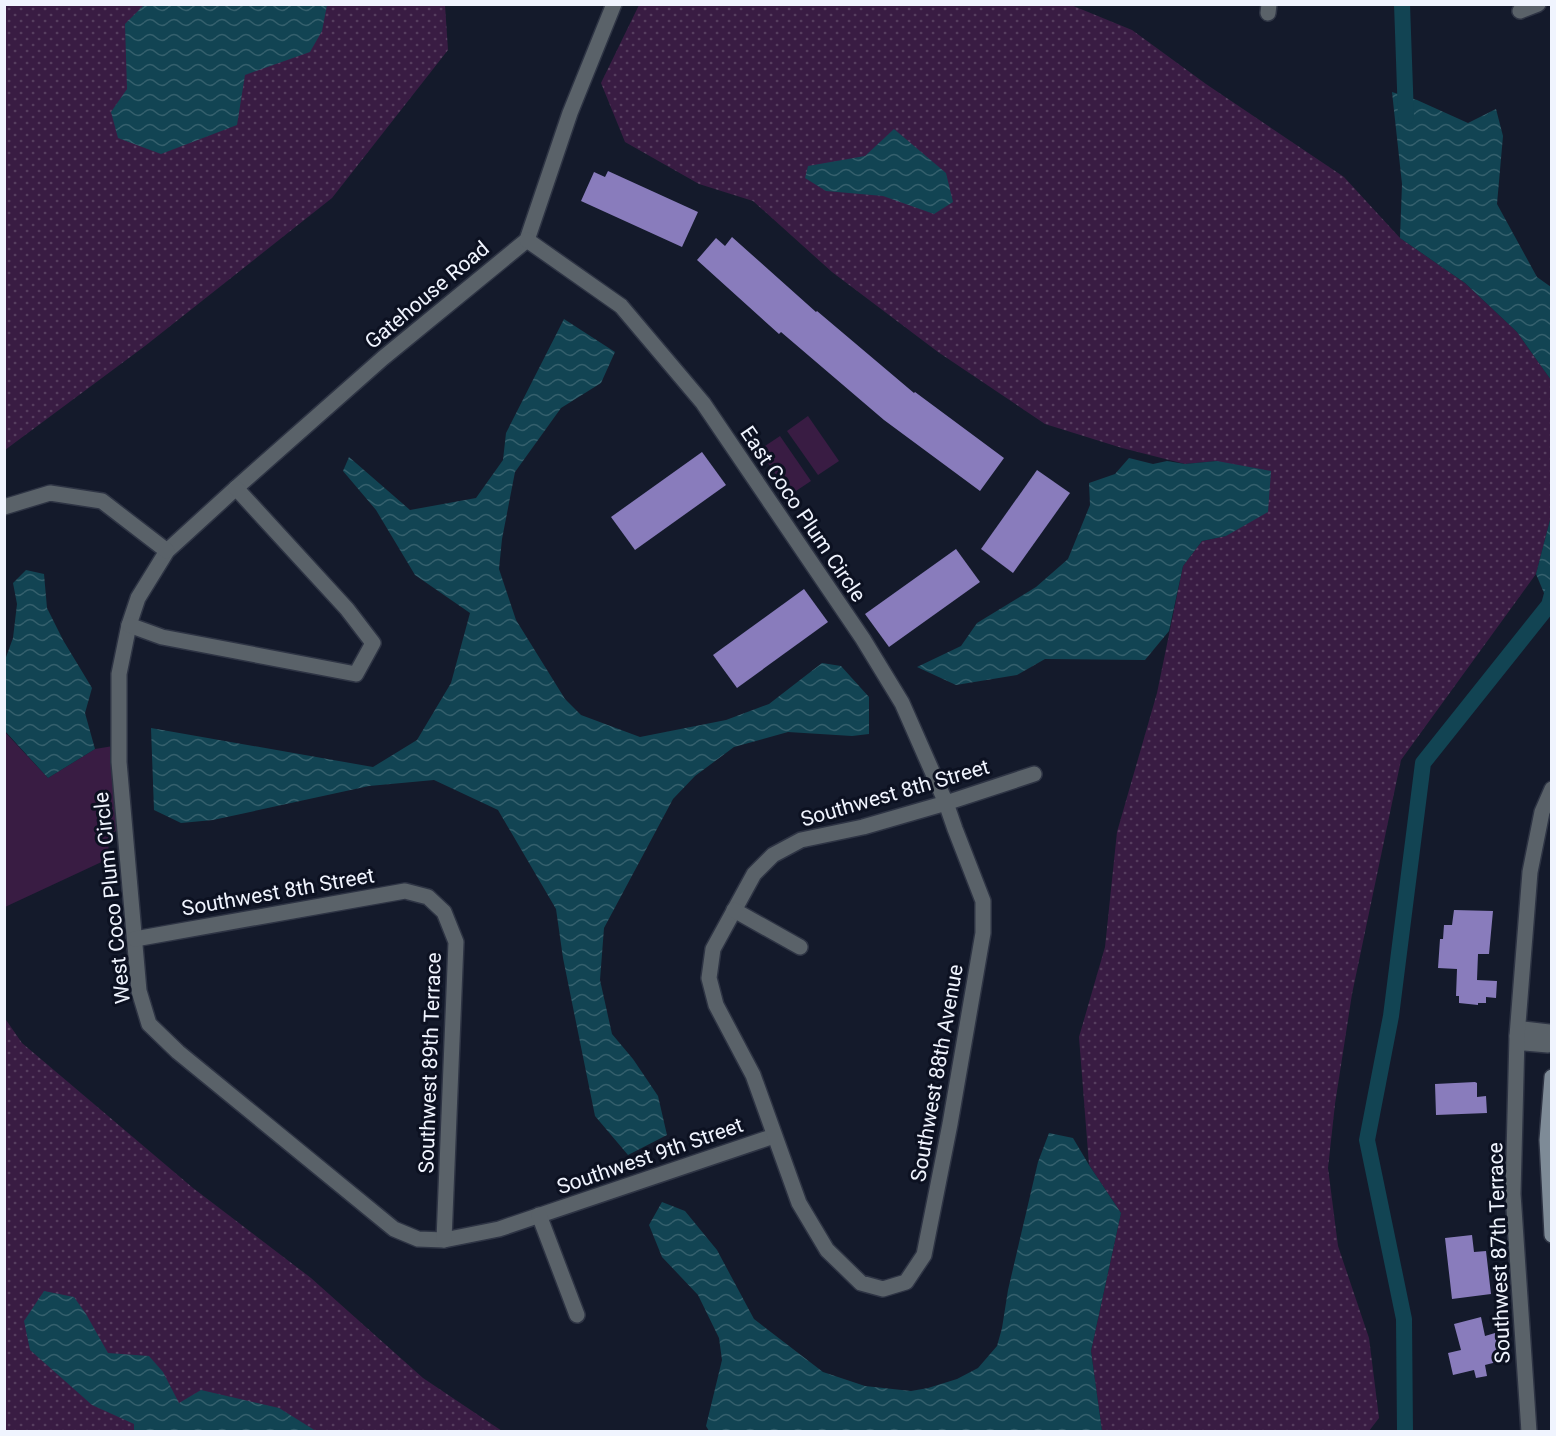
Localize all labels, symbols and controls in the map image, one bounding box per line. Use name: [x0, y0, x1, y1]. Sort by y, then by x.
street label: Gatehouse Road: [360, 236, 494, 354]
street label: East Coco Plum Circle: [735, 422, 871, 606]
street label: Southwest 8th Street: [798, 755, 992, 831]
street label: West Coco Plum Circle: [89, 791, 135, 1005]
street label: Southwest 8th Street: [180, 863, 376, 921]
street label: Southwest 89th Terrace: [414, 952, 446, 1174]
street label: Southwest 88th Avenue: [906, 962, 968, 1184]
street label: Southwest 9th Street: [554, 1113, 746, 1199]
street label: Southwest 87th Terrace: [1483, 1142, 1515, 1364]

